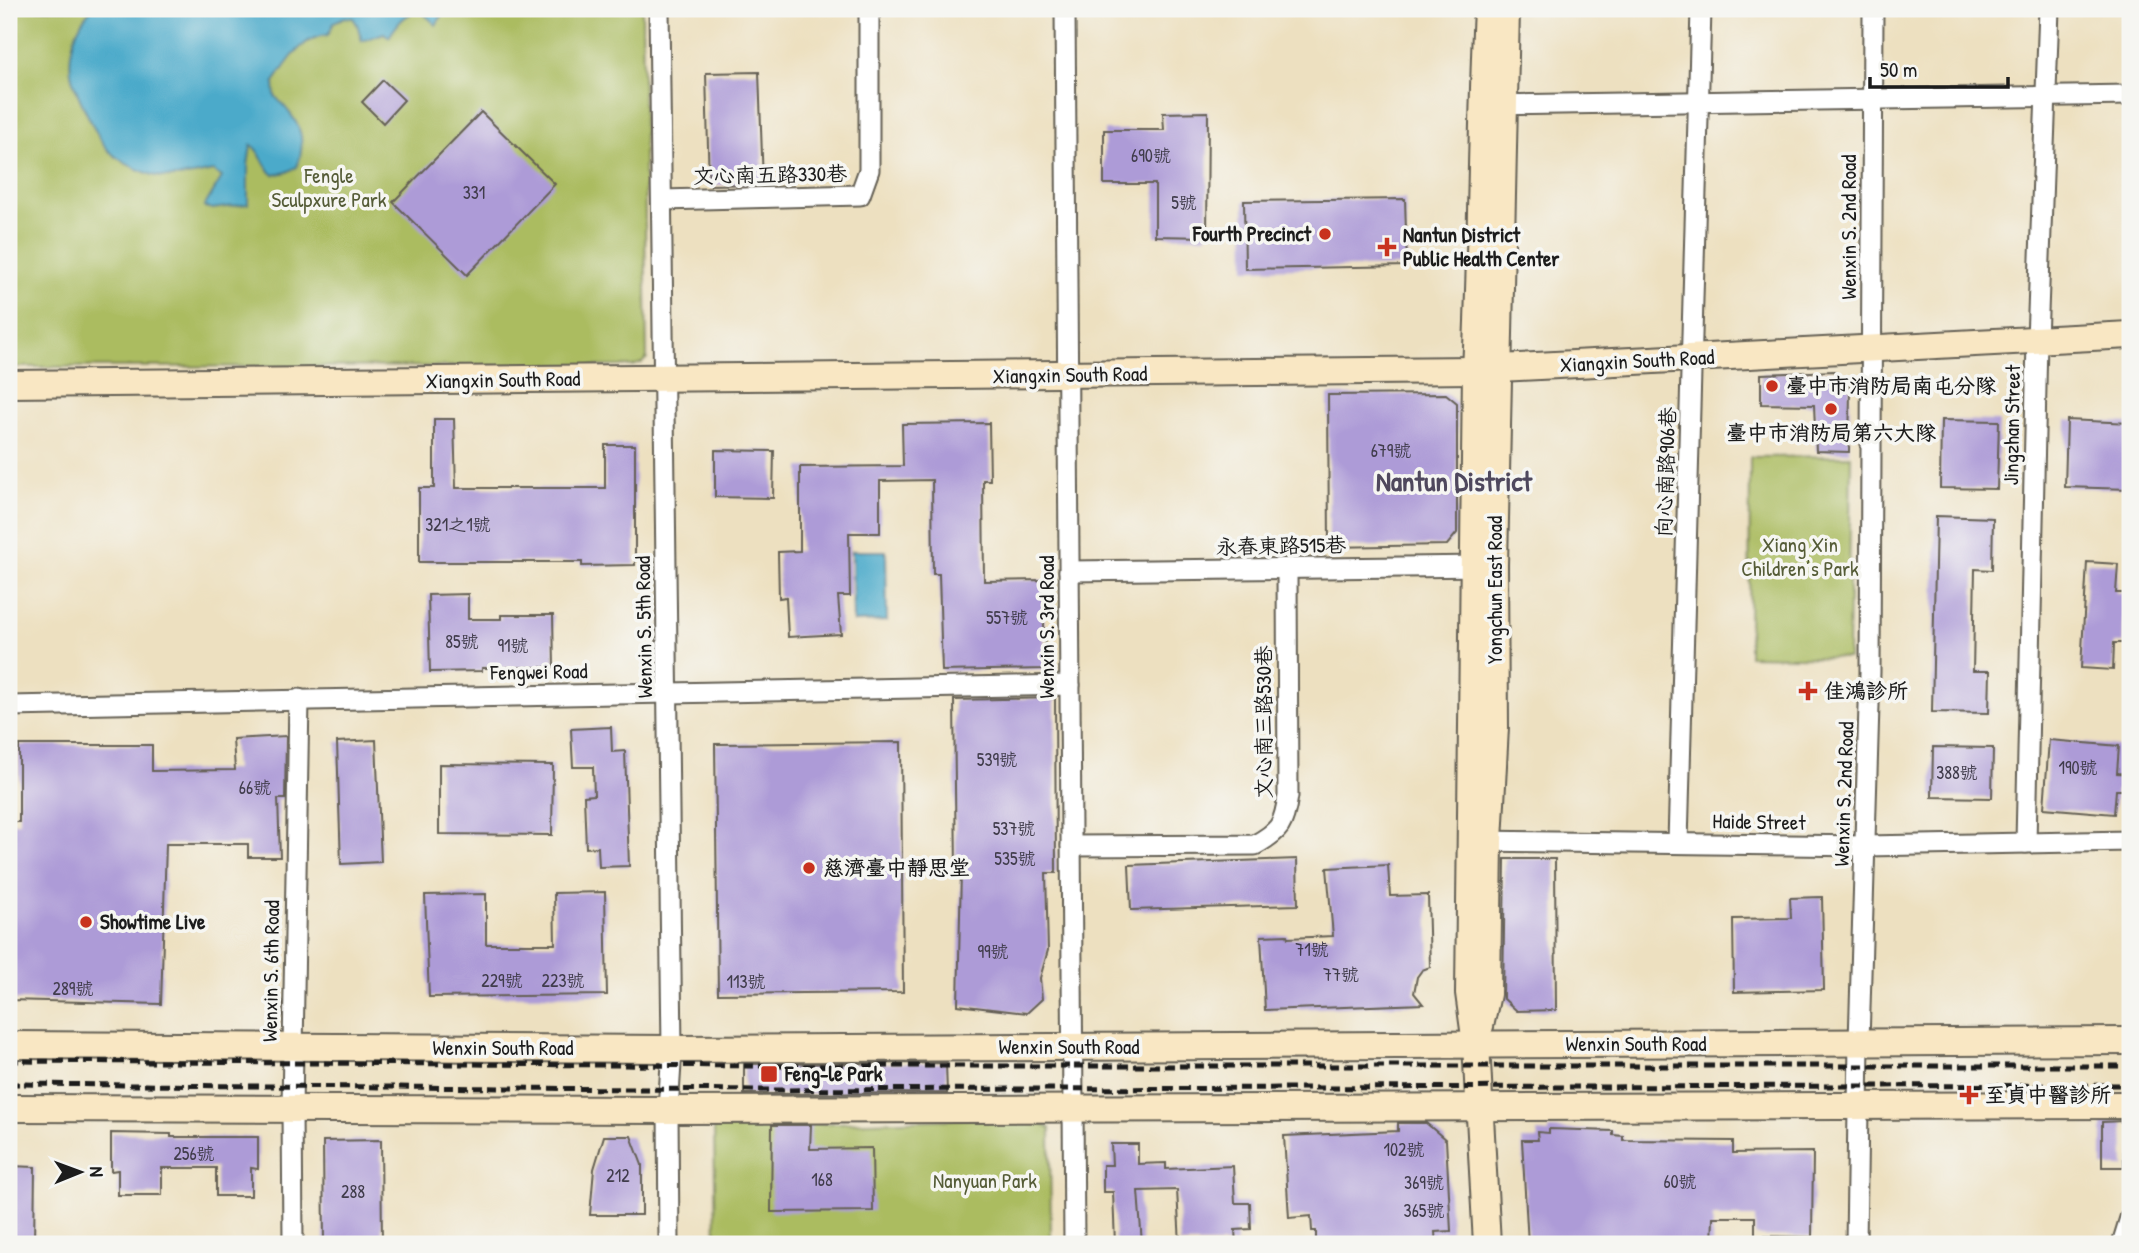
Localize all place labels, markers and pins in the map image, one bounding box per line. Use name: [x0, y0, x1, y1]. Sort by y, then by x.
place label: Fourth Precinct: [1192, 219, 1312, 248]
place label: Nantun District Public Health Center: [1403, 220, 1560, 273]
marker: Fourth Precinct: [1317, 226, 1333, 242]
marker: Nantun District Public Health Center: [1377, 237, 1397, 257]
place label: 臺中市消防局南屯分隊: [1786, 371, 1996, 400]
marker: 臺中市消防局南屯分隊: [1764, 378, 1780, 394]
marker: 臺中市消防局第六大隊: [1823, 401, 1839, 417]
place label: 臺中市消防局第六大隊: [1726, 418, 1936, 447]
place label: 佳鴻診所: [1824, 676, 1908, 705]
marker: 佳鴻診所: [1798, 681, 1818, 701]
place label: 慈濟臺中靜思堂: [823, 853, 970, 882]
marker: 慈濟臺中靜思堂: [801, 860, 817, 876]
place label: Showtime Live: [100, 907, 206, 936]
marker: Showtime Live: [78, 914, 94, 930]
place label: Feng-le Park: [784, 1059, 883, 1089]
marker: Feng-le Park: [759, 1064, 779, 1084]
place label: 至貞中醫診所: [1985, 1080, 2111, 1109]
marker: 至貞中醫診所: [1959, 1085, 1979, 1105]

